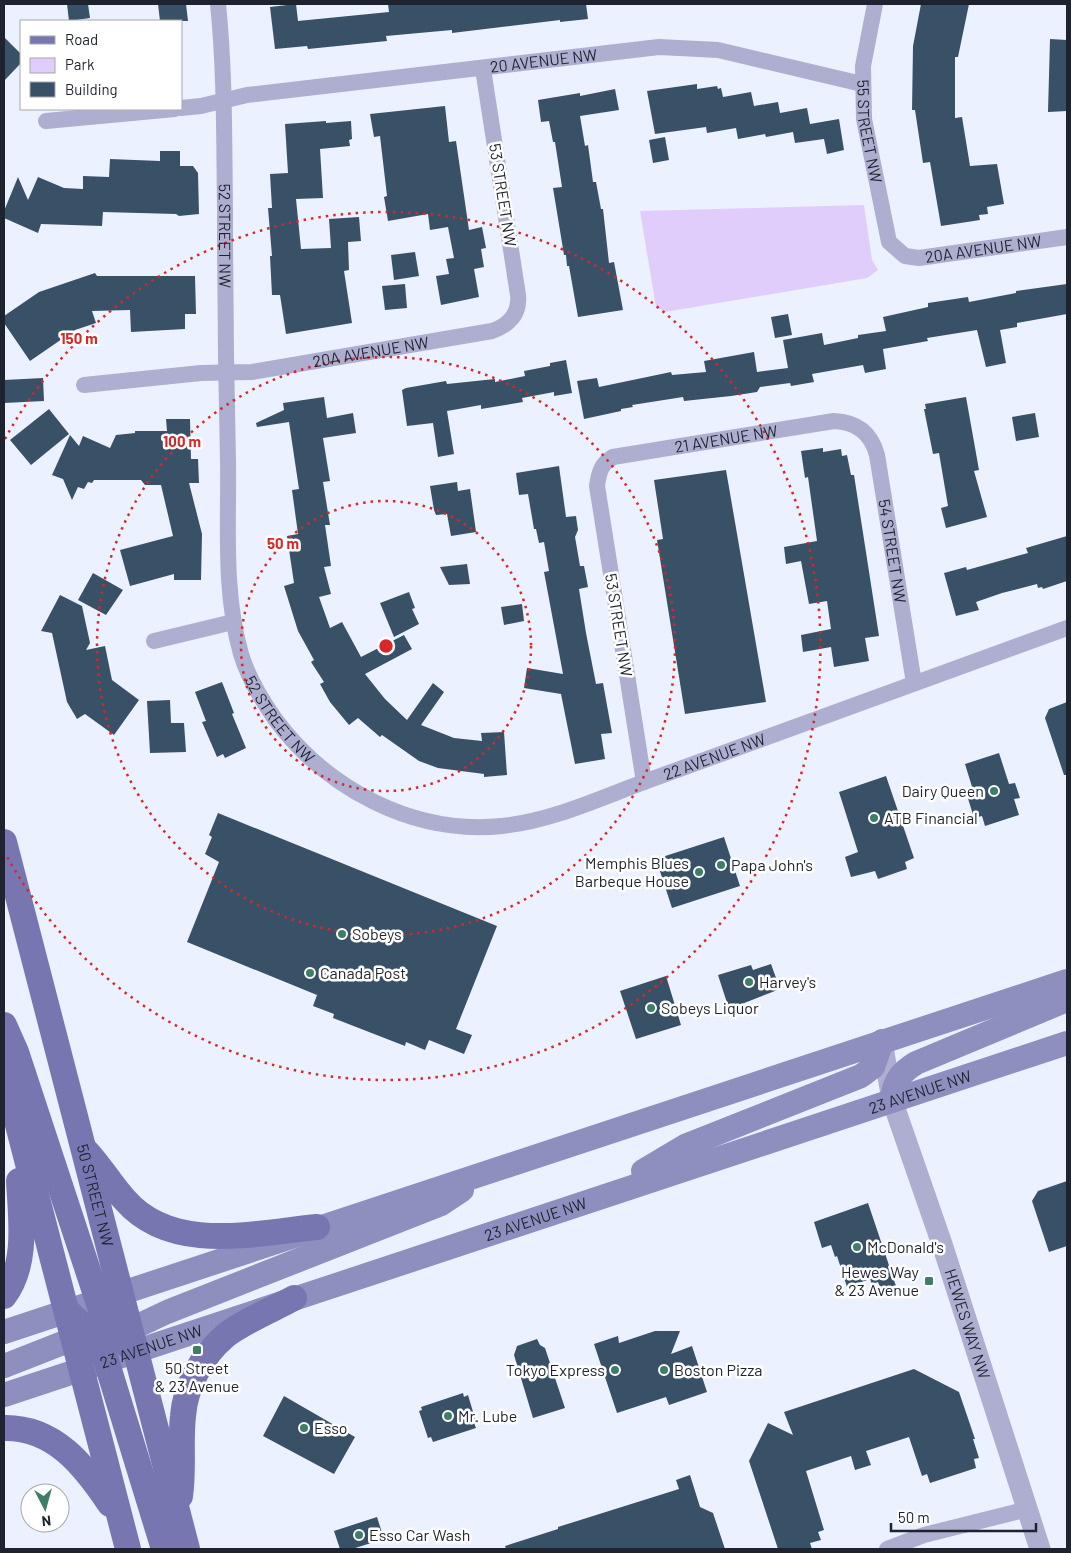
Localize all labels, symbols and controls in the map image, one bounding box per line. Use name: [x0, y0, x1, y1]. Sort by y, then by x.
legend: [20, 20, 182, 110]
text: Road: [65, 30, 98, 48]
street label: 20 AVENUE NW: [489, 44, 598, 76]
text: Park: [65, 55, 95, 73]
text: Building: [65, 80, 118, 98]
street label: 55 STREET NW: [854, 80, 887, 184]
street label: 53 STREET NW: [486, 142, 521, 248]
street label: 52 STREET NW: [216, 184, 235, 288]
street label: 20A AVENUE NW: [924, 231, 1043, 266]
text: 150 m: [60, 329, 98, 347]
street label: 20A AVENUE NW: [311, 332, 430, 370]
street label: 21 AVENUE NW: [673, 420, 779, 456]
text: 100 m: [163, 432, 201, 450]
street label: 54 STREET NW: [875, 498, 911, 604]
text: 50 m: [267, 534, 299, 552]
street label: 53 STREET NW: [602, 572, 637, 678]
centre of rings: [377, 637, 395, 655]
street label: 52 STREET NW: [242, 672, 319, 766]
street label: 22 AVENUE NW: [660, 729, 768, 783]
place label: Dairy Queen: [902, 781, 984, 800]
marker: Dairy Queen: [988, 785, 1000, 797]
place label: ATB Financial: [884, 808, 978, 827]
marker: ATB Financial: [868, 812, 880, 824]
place label: Memphis Blues Barbeque House: [575, 853, 689, 890]
place label: Papa John's: [731, 855, 813, 874]
marker: Papa John's: [715, 859, 727, 871]
marker: Memphis Blues Barbeque House: [693, 866, 705, 878]
place label: Sobeys: [352, 924, 402, 943]
marker: Sobeys: [336, 928, 348, 940]
place label: Canada Post: [320, 963, 406, 982]
marker: Canada Post: [304, 967, 316, 979]
place label: Harvey's: [759, 972, 816, 991]
marker: Harvey's: [743, 976, 755, 988]
place label: Sobeys Liquor: [661, 998, 759, 1017]
marker: Sobeys Liquor: [645, 1002, 657, 1014]
street label: 23 AVENUE NW: [866, 1065, 974, 1117]
street label: 50 STREET NW: [74, 1142, 118, 1248]
street label: 23 AVENUE NW: [482, 1193, 589, 1244]
place label: McDonald's: [867, 1237, 944, 1256]
marker: McDonald's: [851, 1241, 863, 1253]
place label: Hewes Way & 23 Avenue: [835, 1262, 920, 1299]
street label: HEWES WAY NW: [941, 1266, 995, 1381]
marker: Hewes Way & 23 Avenue: [923, 1275, 935, 1287]
street label: 23 AVENUE NW: [97, 1320, 205, 1372]
marker: 50 Street & 23 Avenue: [191, 1344, 203, 1356]
place label: 50 Street & 23 Avenue: [155, 1358, 239, 1395]
place label: Tokyo Express: [506, 1360, 605, 1379]
place label: Boston Pizza: [674, 1360, 763, 1379]
marker: Tokyo Express: [609, 1364, 621, 1376]
marker: Boston Pizza: [658, 1364, 670, 1376]
place label: Mr. Lube: [458, 1406, 517, 1425]
marker: Mr. Lube: [442, 1410, 454, 1422]
place label: Esso: [314, 1418, 348, 1437]
marker: Esso: [298, 1422, 310, 1434]
north arrow: [20, 1483, 70, 1533]
scale bar: [891, 1500, 1036, 1532]
text: 50 m: [898, 1508, 930, 1526]
text: N: [41, 1512, 52, 1530]
place label: Esso Car Wash: [369, 1525, 470, 1544]
marker: Esso Car Wash: [353, 1529, 365, 1541]

